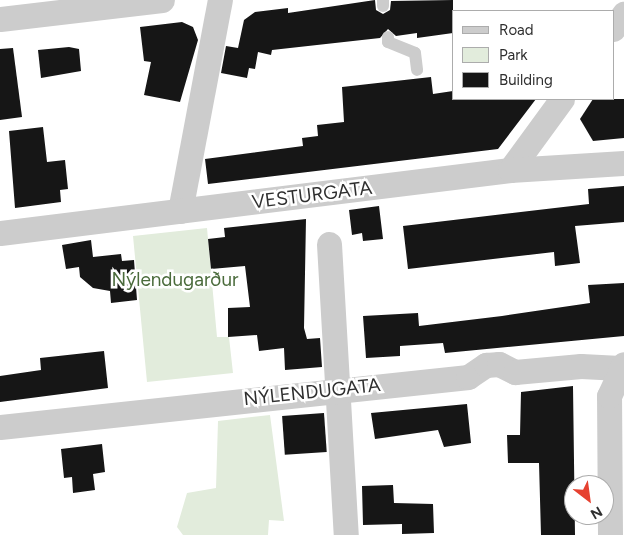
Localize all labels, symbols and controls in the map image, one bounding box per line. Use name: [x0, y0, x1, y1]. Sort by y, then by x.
legend: [452, 10, 614, 100]
text: Road: [499, 21, 534, 39]
text: Park: [499, 46, 528, 64]
text: Building: [499, 71, 553, 89]
street label: VESTURGATA: [251, 176, 373, 214]
park label: Nýlendugarður: [112, 269, 238, 291]
street label: NÝLENDUGATA: [242, 373, 382, 411]
north arrow: [564, 475, 614, 525]
text: N: [587, 502, 605, 523]

